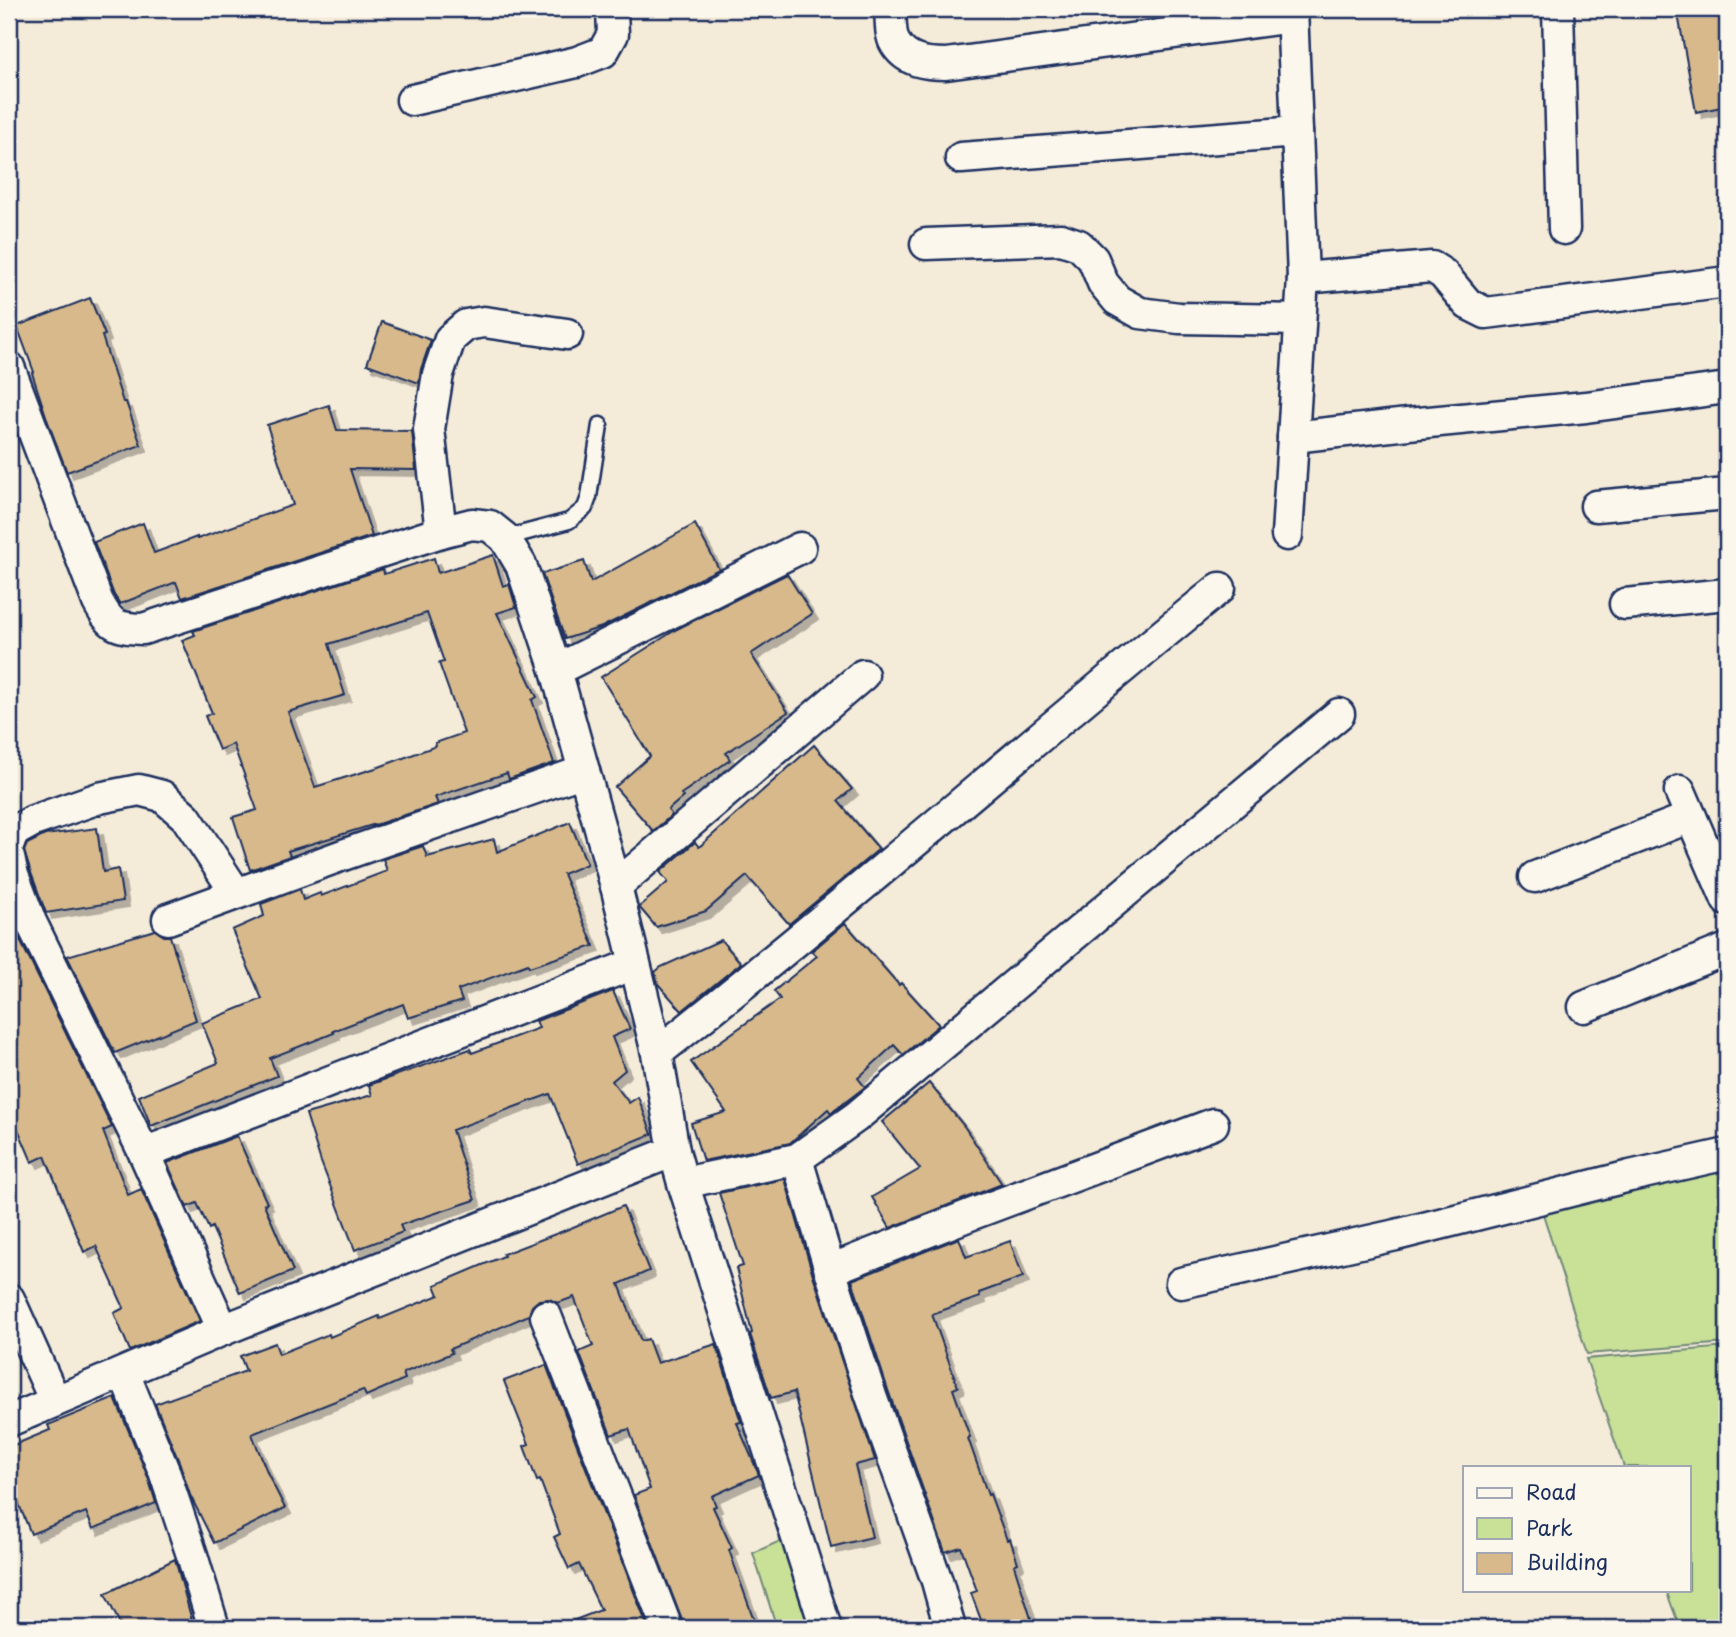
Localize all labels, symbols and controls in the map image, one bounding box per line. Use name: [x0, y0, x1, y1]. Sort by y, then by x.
legend: [1463, 1466, 1690, 1592]
text: Road: [1526, 1475, 1577, 1507]
text: Park: [1526, 1511, 1573, 1543]
text: Building: [1526, 1545, 1608, 1577]

